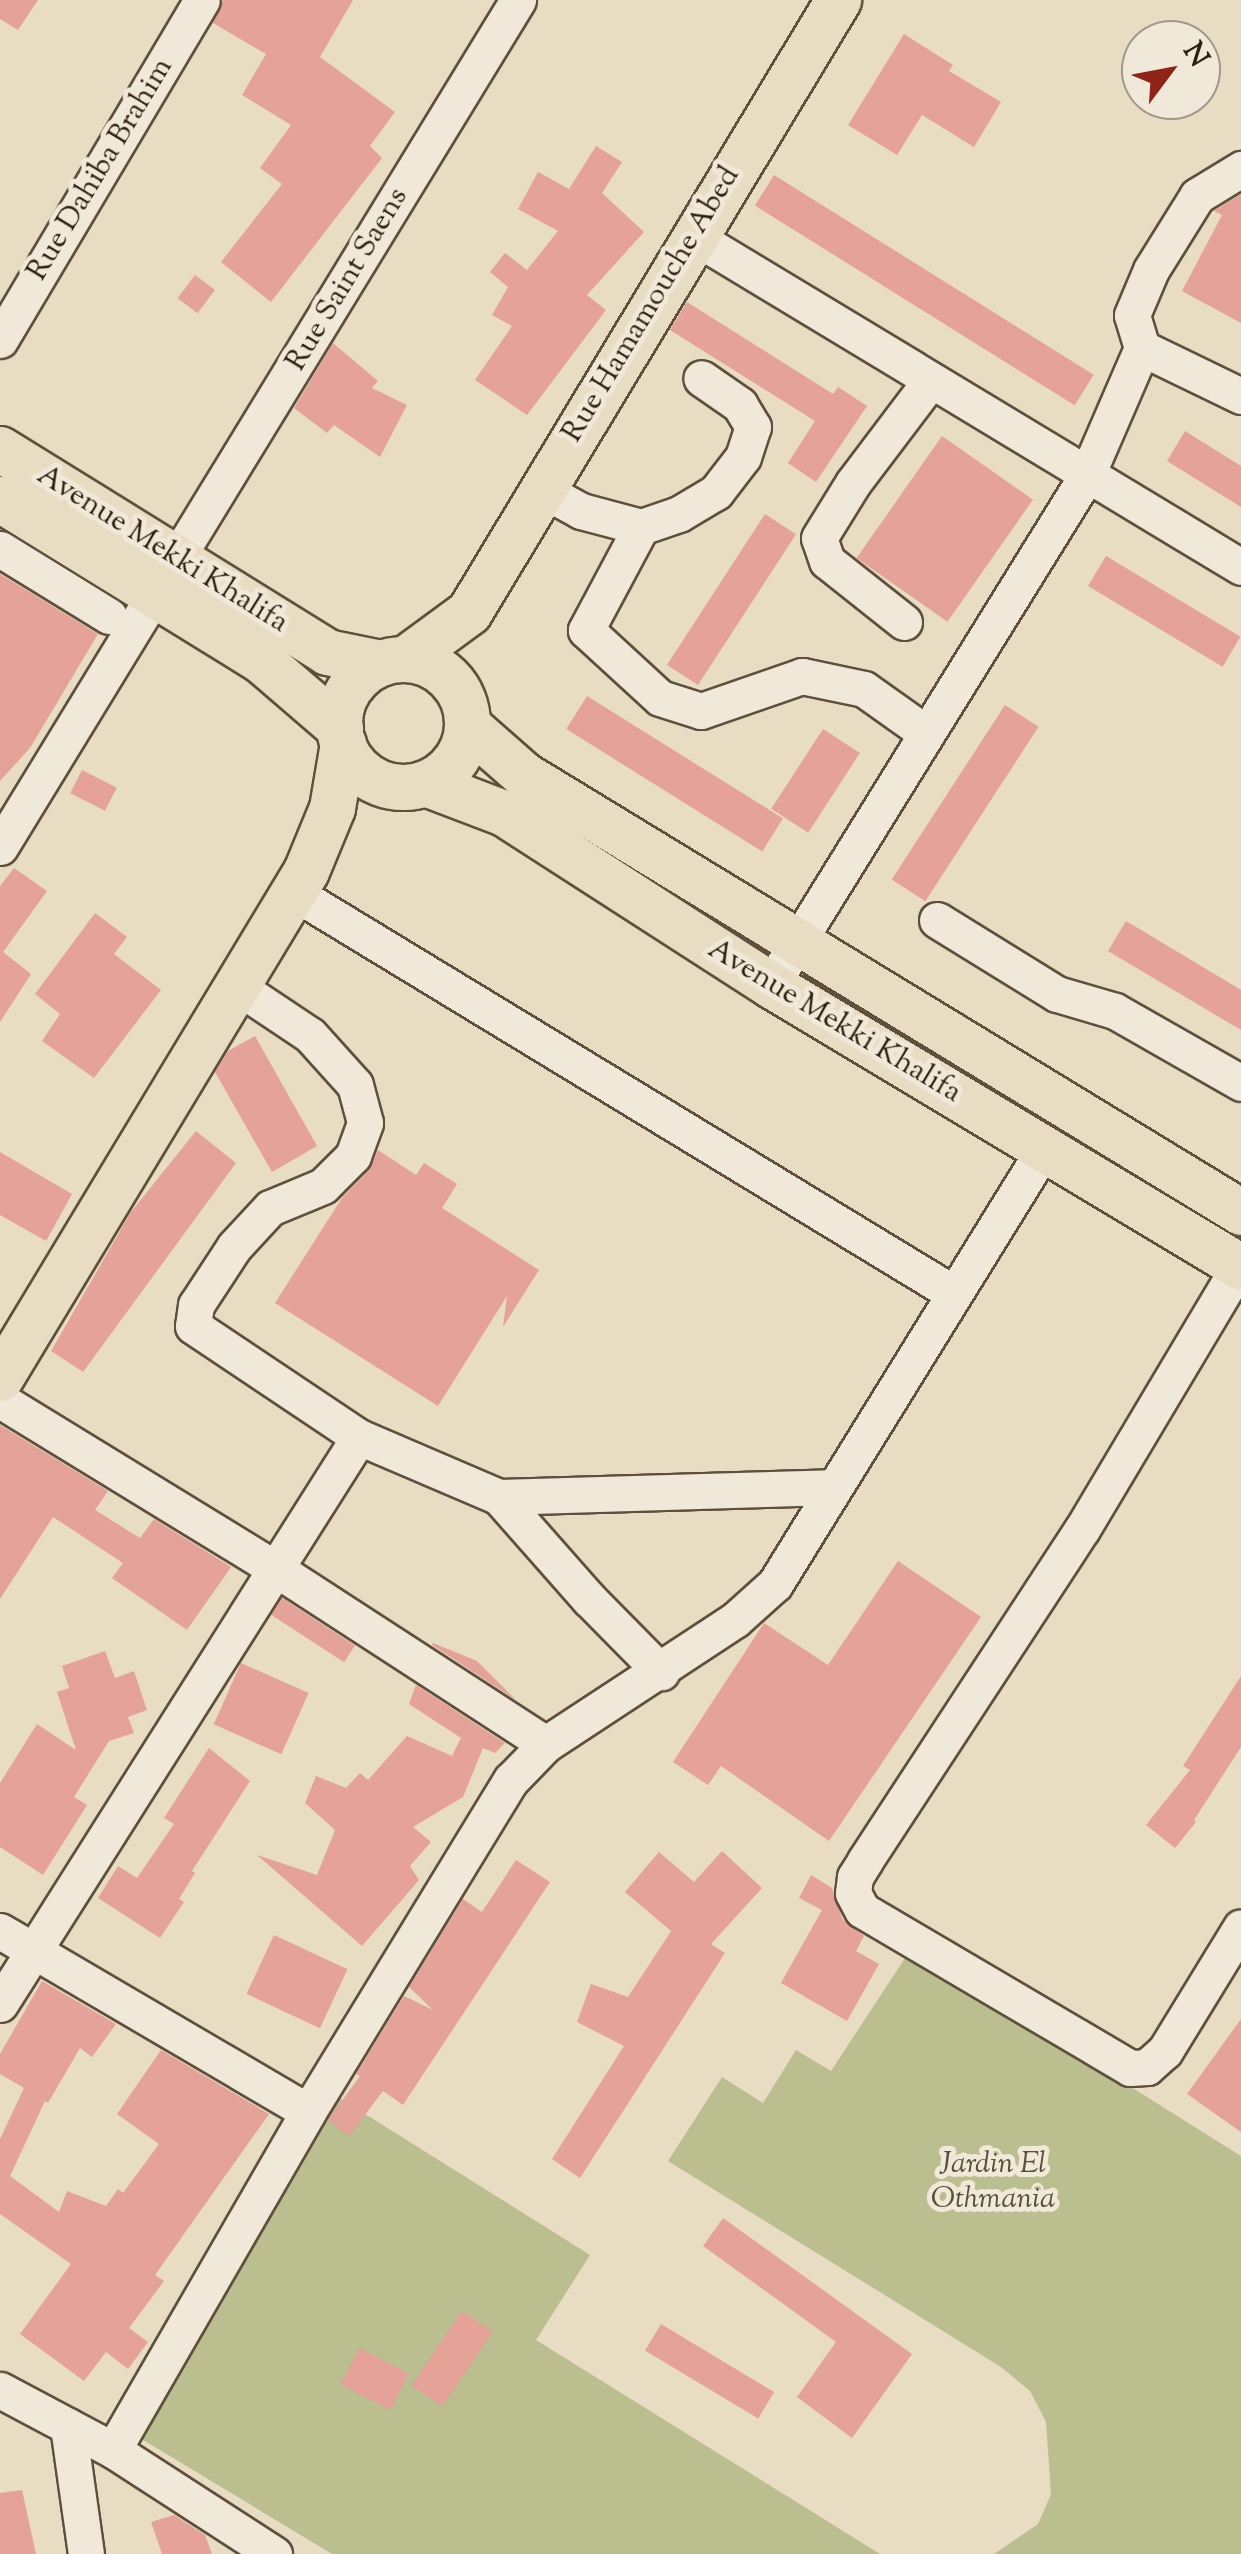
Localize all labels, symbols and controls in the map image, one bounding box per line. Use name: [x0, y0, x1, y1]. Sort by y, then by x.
north arrow: [1121, 20, 1221, 120]
text: N: [1172, 35, 1218, 75]
street label: Rue Dahiba Brahim: [20, 52, 182, 288]
street label: Rue Hamamouche Abed: [555, 161, 749, 449]
street label: Rue Saint Saens: [279, 182, 417, 378]
street label: Avenue Mekki Khalifa: [30, 458, 294, 642]
street label: Avenue Mekki Khalifa: [701, 932, 967, 1112]
park label: Jardin El Othmania: [931, 2147, 1055, 2218]

